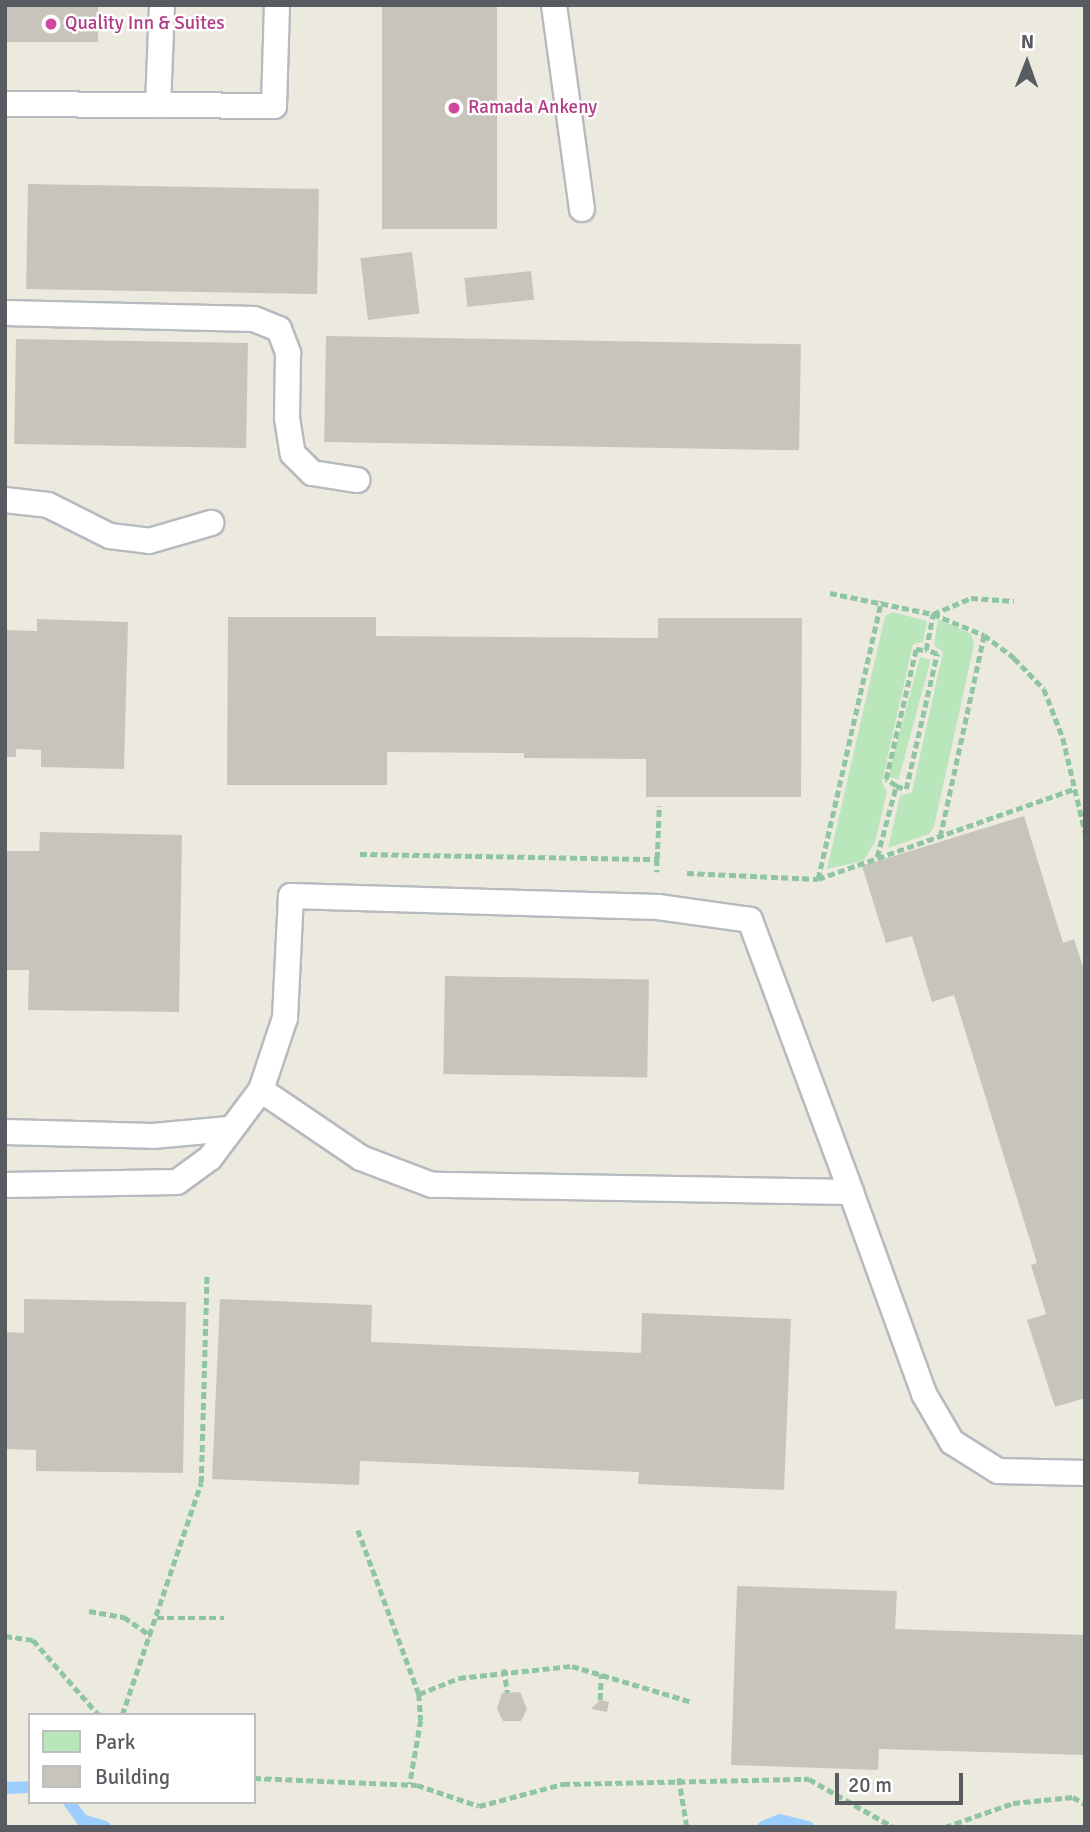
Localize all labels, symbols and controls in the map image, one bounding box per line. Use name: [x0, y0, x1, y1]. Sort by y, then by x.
place label: Quality Inn & Suites: [65, 13, 224, 35]
marker: Quality Inn & Suites: [43, 16, 59, 32]
north arrow: [992, 28, 1062, 98]
text: N: [1021, 30, 1034, 54]
place label: Ramada Ankeny: [468, 97, 597, 119]
marker: Ramada Ankeny: [446, 100, 462, 116]
legend: [28, 1713, 256, 1804]
text: Park: [95, 1729, 135, 1755]
scale bar: [838, 1758, 966, 1802]
text: Building: [95, 1764, 170, 1790]
text: 20 m: [848, 1772, 892, 1798]

